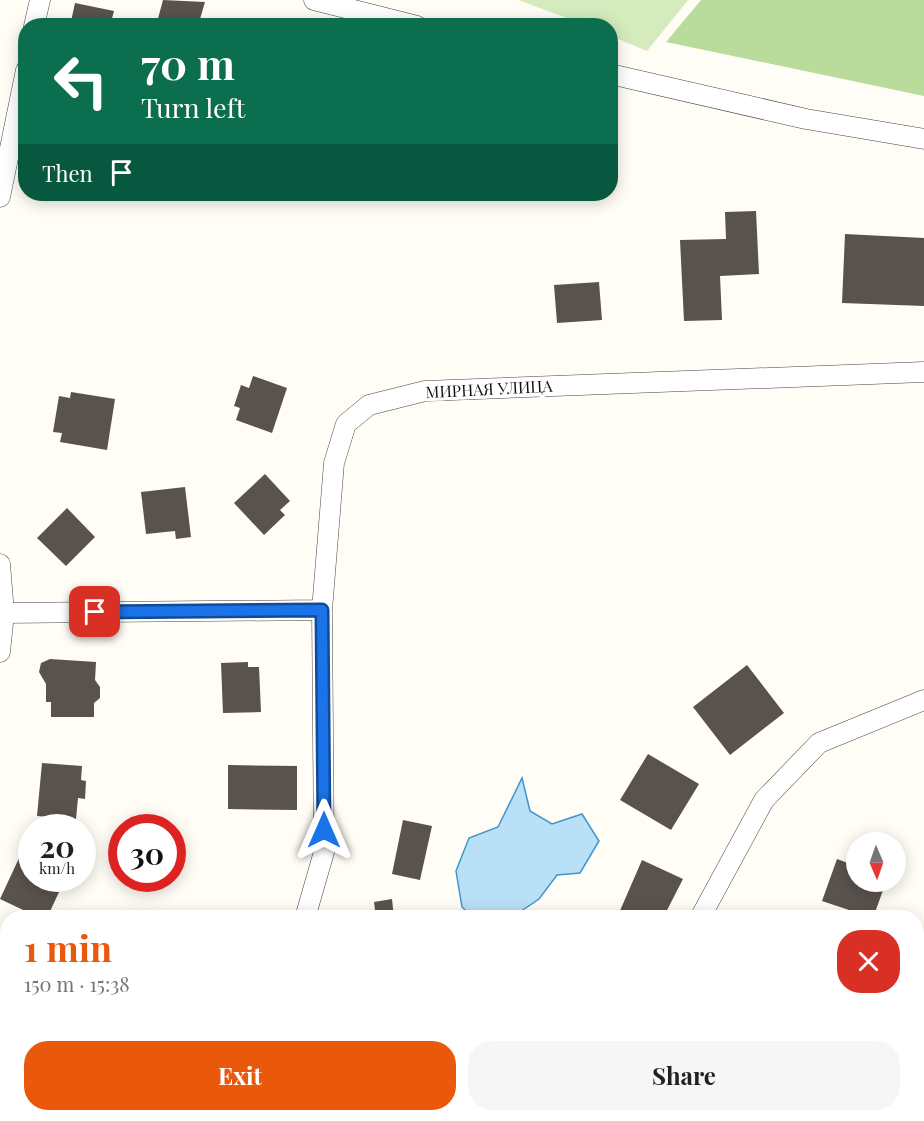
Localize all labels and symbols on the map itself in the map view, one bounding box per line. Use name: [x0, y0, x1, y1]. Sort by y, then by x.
street label: МИРНАЯ УЛИЦА: [425, 375, 554, 402]
pin: [69, 586, 120, 637]
position arrow: [292, 798, 356, 862]
speed limit sign: 30: [108, 814, 186, 892]
north arrow: [846, 832, 906, 892]

